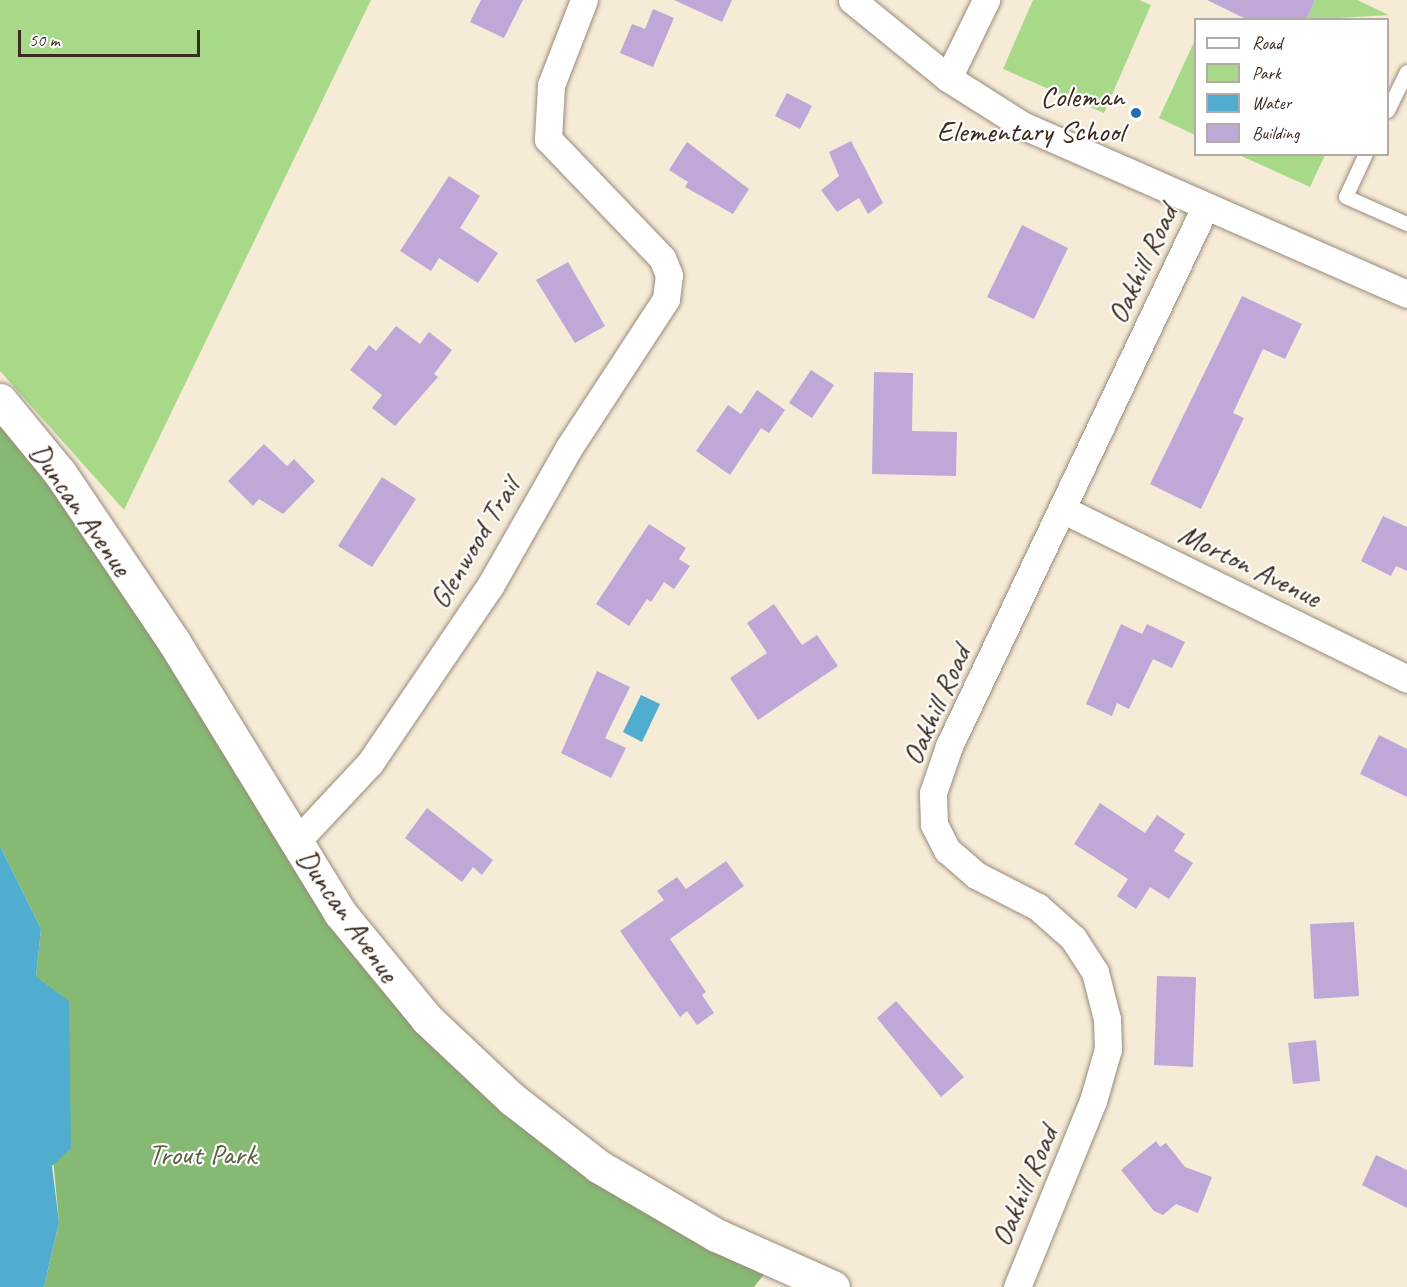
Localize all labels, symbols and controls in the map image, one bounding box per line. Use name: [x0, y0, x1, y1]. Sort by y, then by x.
scale bar: [21, 18, 202, 56]
legend: [1194, 18, 1389, 156]
text: 50 m: [29, 29, 60, 51]
text: Road: [1252, 32, 1282, 54]
text: Park: [1252, 62, 1281, 84]
place label: Coleman Elementary School: [937, 78, 1124, 148]
text: Water: [1252, 92, 1291, 114]
marker: Coleman Elementary School: [1129, 106, 1143, 120]
text: Building: [1252, 122, 1299, 144]
street label: Oakhill Road: [1099, 199, 1185, 329]
street label: Duncan Avenue: [22, 436, 140, 582]
street label: Glenwood Trail: [421, 472, 527, 614]
street label: Morton Avenue: [1173, 515, 1327, 615]
street label: Oakhill Road: [894, 640, 978, 770]
street label: Duncan Avenue: [289, 842, 407, 988]
street label: Oakhill Road: [983, 1121, 1065, 1251]
park label: Trout Park: [148, 1136, 256, 1172]

